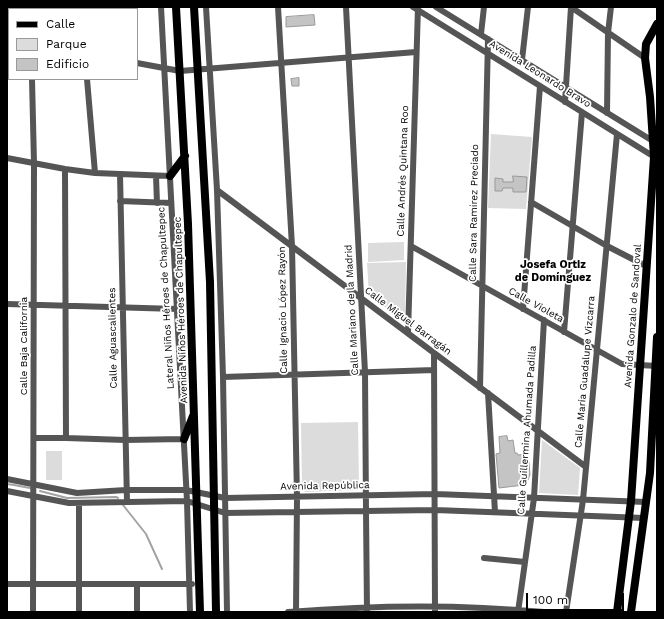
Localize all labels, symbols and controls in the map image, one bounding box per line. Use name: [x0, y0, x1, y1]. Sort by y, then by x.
legend: [8, 8, 138, 80]
text: Calle: [46, 17, 75, 31]
text: Parque: [46, 37, 87, 51]
street label: Avenida Leonardo Bravo: [487, 38, 593, 110]
text: Edificio: [46, 57, 89, 71]
street label: Calle Andrés Quintana Roo: [395, 105, 411, 237]
street label: Calle Sara Ramírez Preciado: [467, 144, 481, 282]
street label: Lateral Niños Héroes de Chapultepec: [155, 206, 177, 390]
street label: Avenida Niños Héroes de Chapultepec: [172, 216, 190, 404]
street label: Calle Mariano de la Madrid: [343, 244, 361, 376]
street label: Avenida Gonzalo de Sandoval: [622, 244, 644, 388]
street label: Calle Ignacio López Rayón: [276, 246, 290, 374]
district label: Josefa Ortiz de Domínguez: [515, 258, 591, 284]
street label: Calle Miguel Barragán: [362, 284, 454, 358]
street label: Calle Violeta: [506, 285, 566, 325]
street label: Calle Aguascalientes: [106, 287, 120, 389]
street label: Calle María Guadalupe Vizcarra: [572, 295, 598, 449]
street label: Calle Baja California: [18, 297, 30, 395]
street label: Calle Guillermina Ahumada Padilla: [515, 345, 539, 515]
street label: Avenida República: [280, 479, 370, 493]
scale bar: [528, 585, 626, 611]
text: 100 m: [533, 593, 568, 607]

